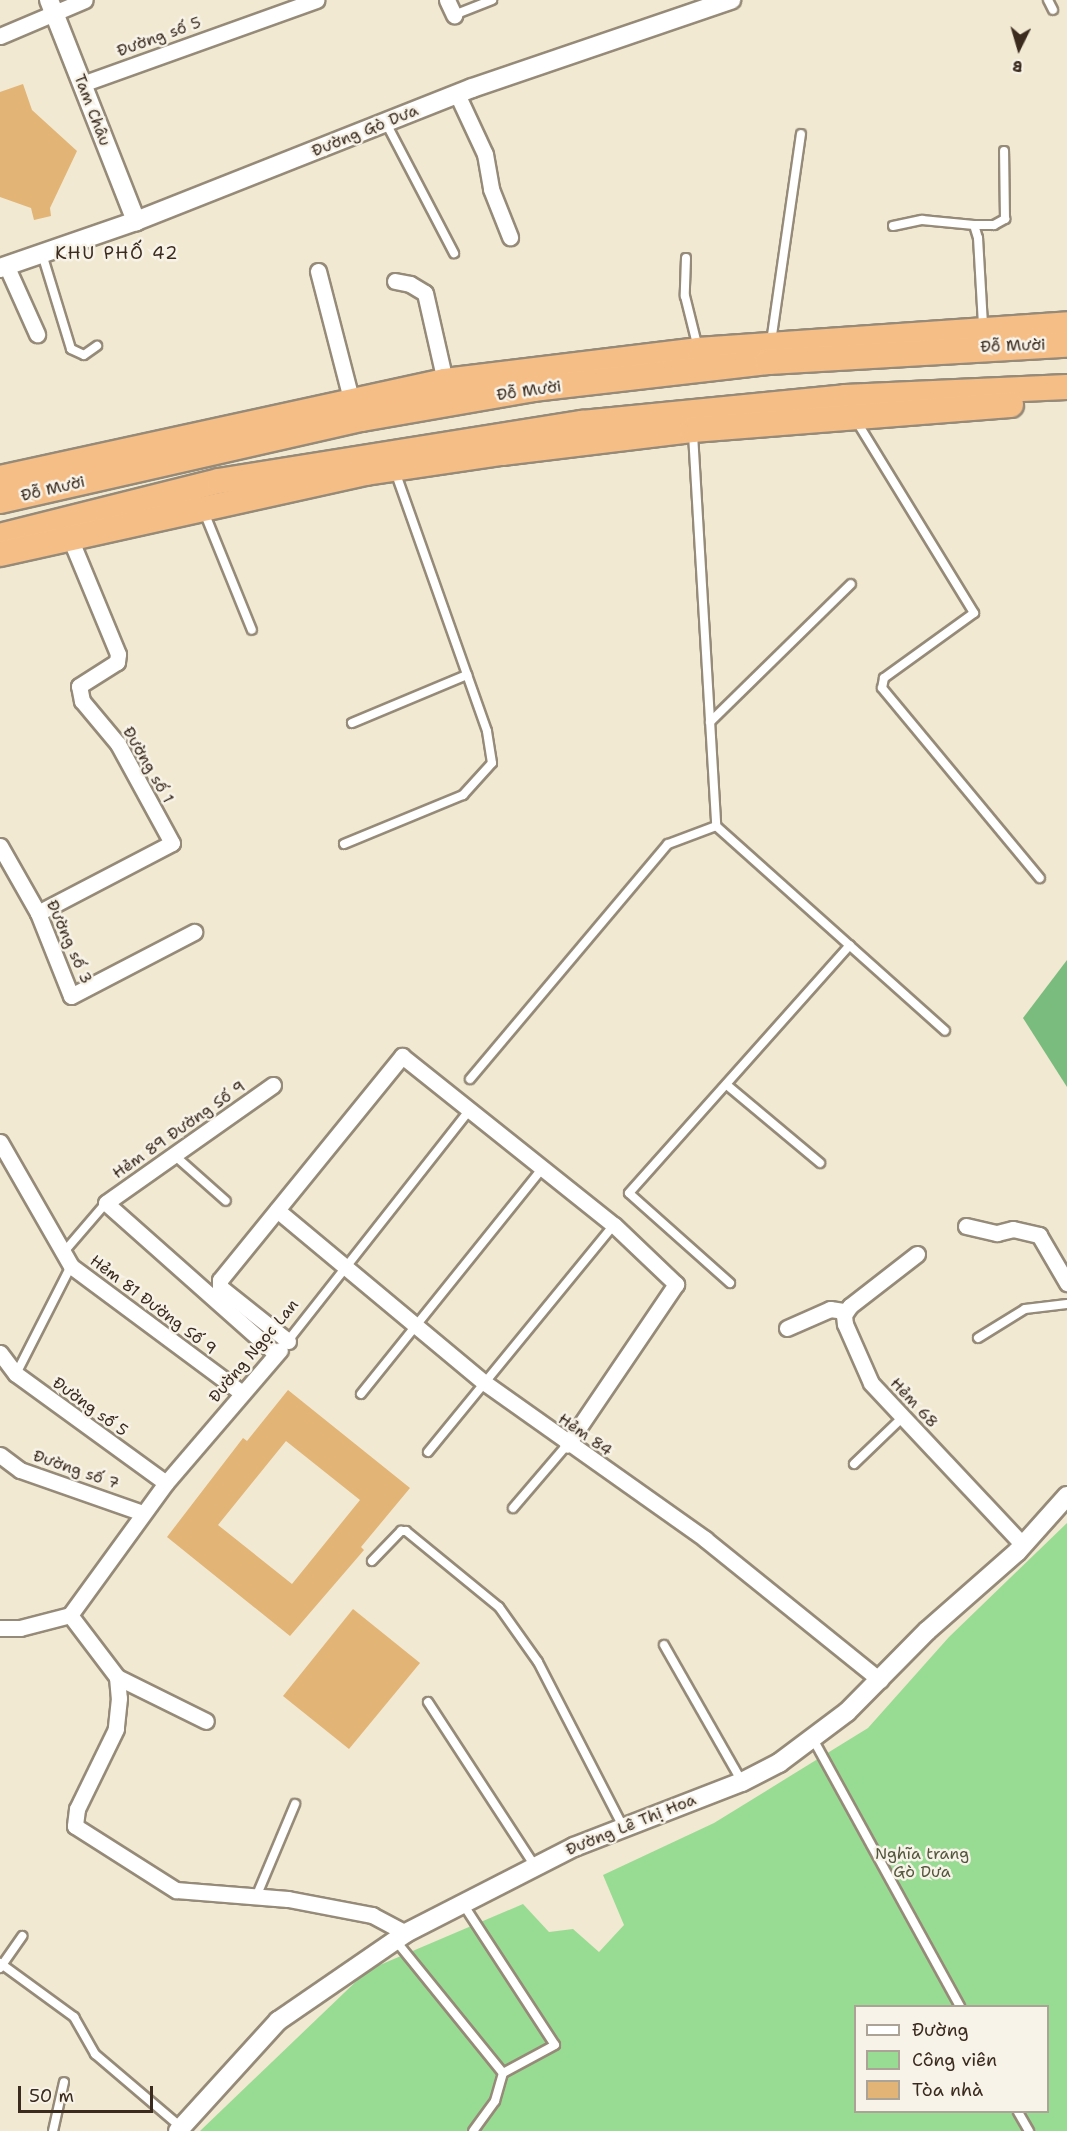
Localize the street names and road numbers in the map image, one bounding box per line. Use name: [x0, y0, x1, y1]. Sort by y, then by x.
street label: Đường số 5: [114, 13, 204, 61]
street label: Tam Châu: [70, 71, 114, 149]
street label: Đường Gò Dưa: [309, 101, 421, 161]
street label: Đỗ Mười: [980, 335, 1046, 357]
street label: Đỗ Mười: [495, 377, 563, 405]
street label: Đỗ Mười: [19, 472, 87, 506]
street label: Đường số 1: [118, 723, 178, 807]
street label: Đường số 3: [42, 897, 96, 987]
street label: Hẻm 89 Đường Số 9: [109, 1077, 249, 1183]
street label: Hẻm 81 Đường Số 9: [86, 1251, 220, 1359]
street label: Đường Ngọc Lan: [205, 1295, 303, 1407]
street label: Đường số 5: [49, 1373, 131, 1441]
street label: Hẻm 68: [886, 1374, 942, 1432]
street label: Hẻm 84: [554, 1410, 616, 1460]
street label: Đường số 7: [30, 1446, 122, 1494]
street label: Đường Lê Thị Hoa: [563, 1790, 699, 1860]

